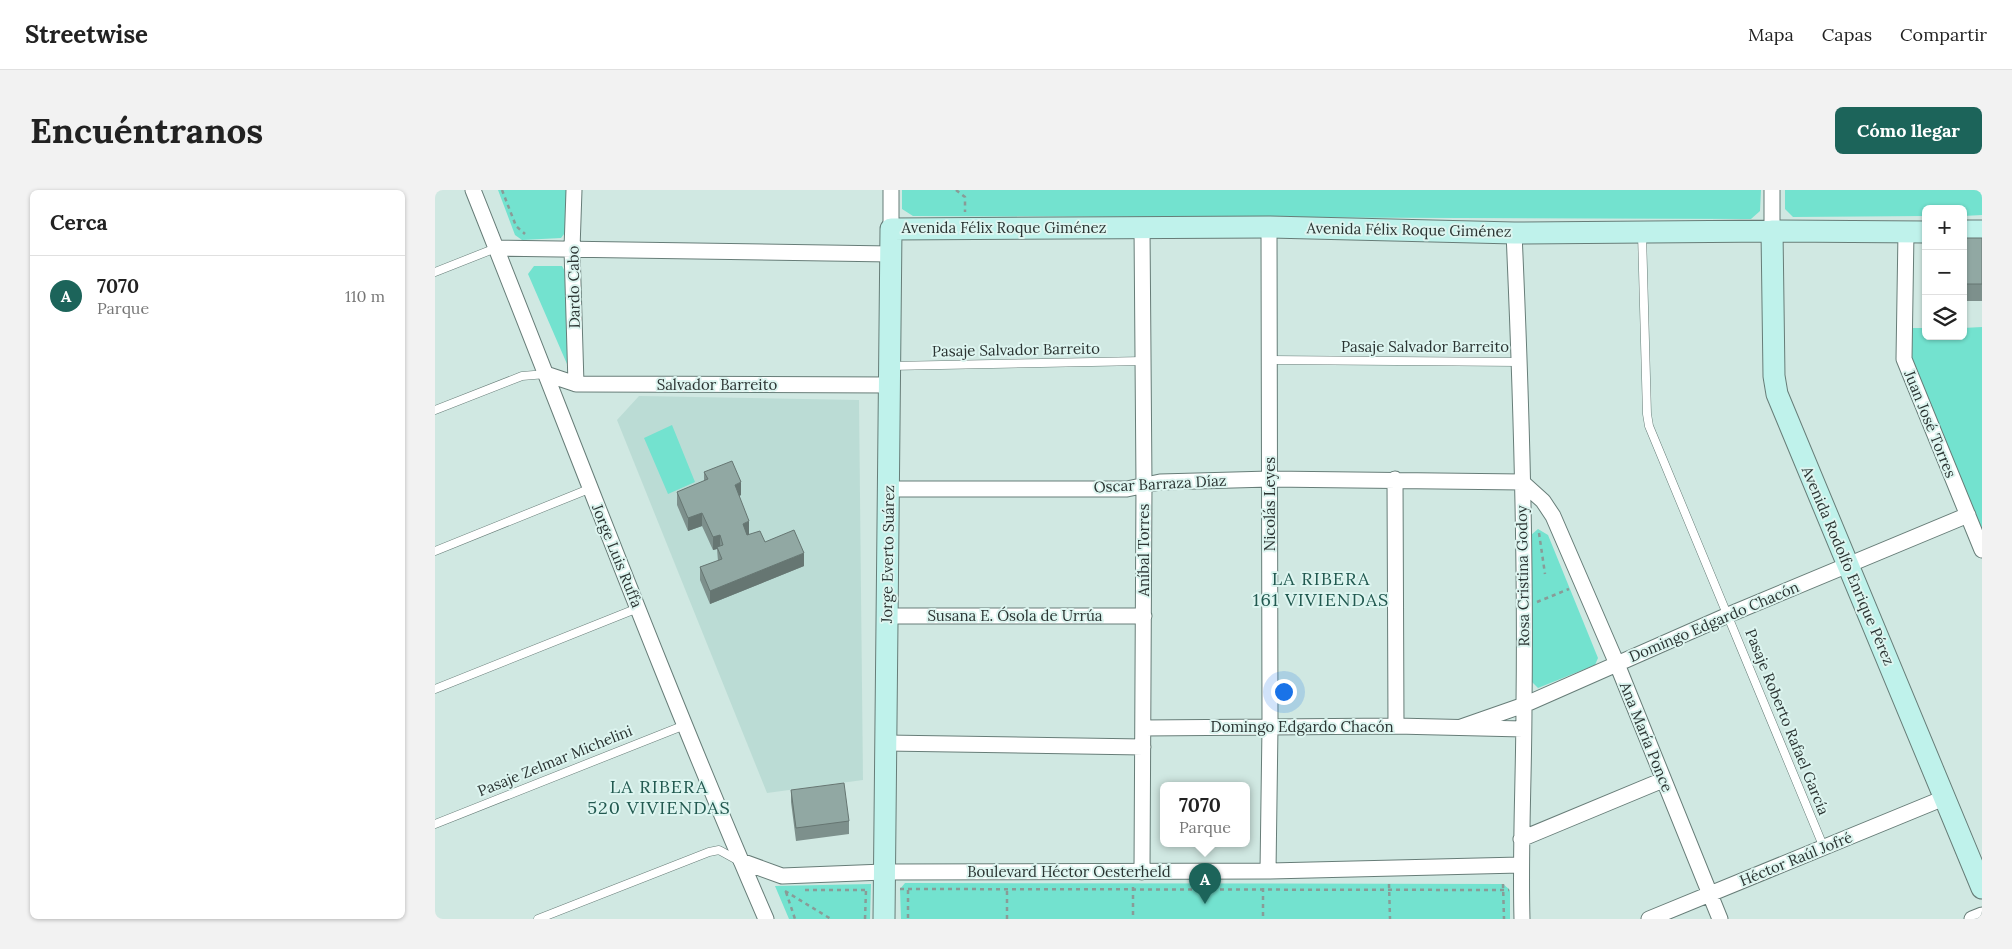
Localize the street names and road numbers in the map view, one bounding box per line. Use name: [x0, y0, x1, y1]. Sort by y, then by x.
street label: Avenida Félix Roque Giménez: [901, 218, 1106, 237]
street label: Avenida Félix Roque Giménez: [1305, 218, 1512, 241]
street label: Dardo Cabo: [563, 245, 584, 328]
street label: Pasaje Salvador Barreito: [1341, 337, 1509, 356]
street label: Pasaje Salvador Barreito: [932, 339, 1100, 360]
street label: Juan José Torres: [1900, 366, 1961, 480]
street label: Salvador Barreito: [657, 375, 778, 394]
street label: Nicolás Leyes: [1260, 457, 1279, 551]
street label: Avenida Rodolfo Enrique Pérez: [1797, 462, 1899, 668]
street label: Oscar Barraza Díaz: [1093, 471, 1227, 496]
street label: Jorge Everto Suárez: [877, 485, 898, 624]
street label: Jorge Luis Ruffa: [588, 500, 647, 611]
street label: Aníbal Torres: [1134, 504, 1153, 597]
street label: Rosa Cristina Godoy: [1512, 505, 1533, 647]
street label: Domingo Edgardo Chacón: [1626, 577, 1802, 666]
street label: Susana E. Ósola de Urrúa: [927, 606, 1103, 625]
street label: Pasaje Roberto Rafael García: [1741, 626, 1834, 818]
street label: Ana María Ponce: [1615, 678, 1677, 795]
street label: Domingo Edgardo Chacón: [1210, 717, 1394, 736]
street label: Pasaje Zelmar Michelini: [475, 721, 635, 800]
street label: Héctor Raúl Jofré: [1737, 827, 1855, 890]
street label: Boulevard Héctor Oesterheld: [967, 862, 1171, 881]

